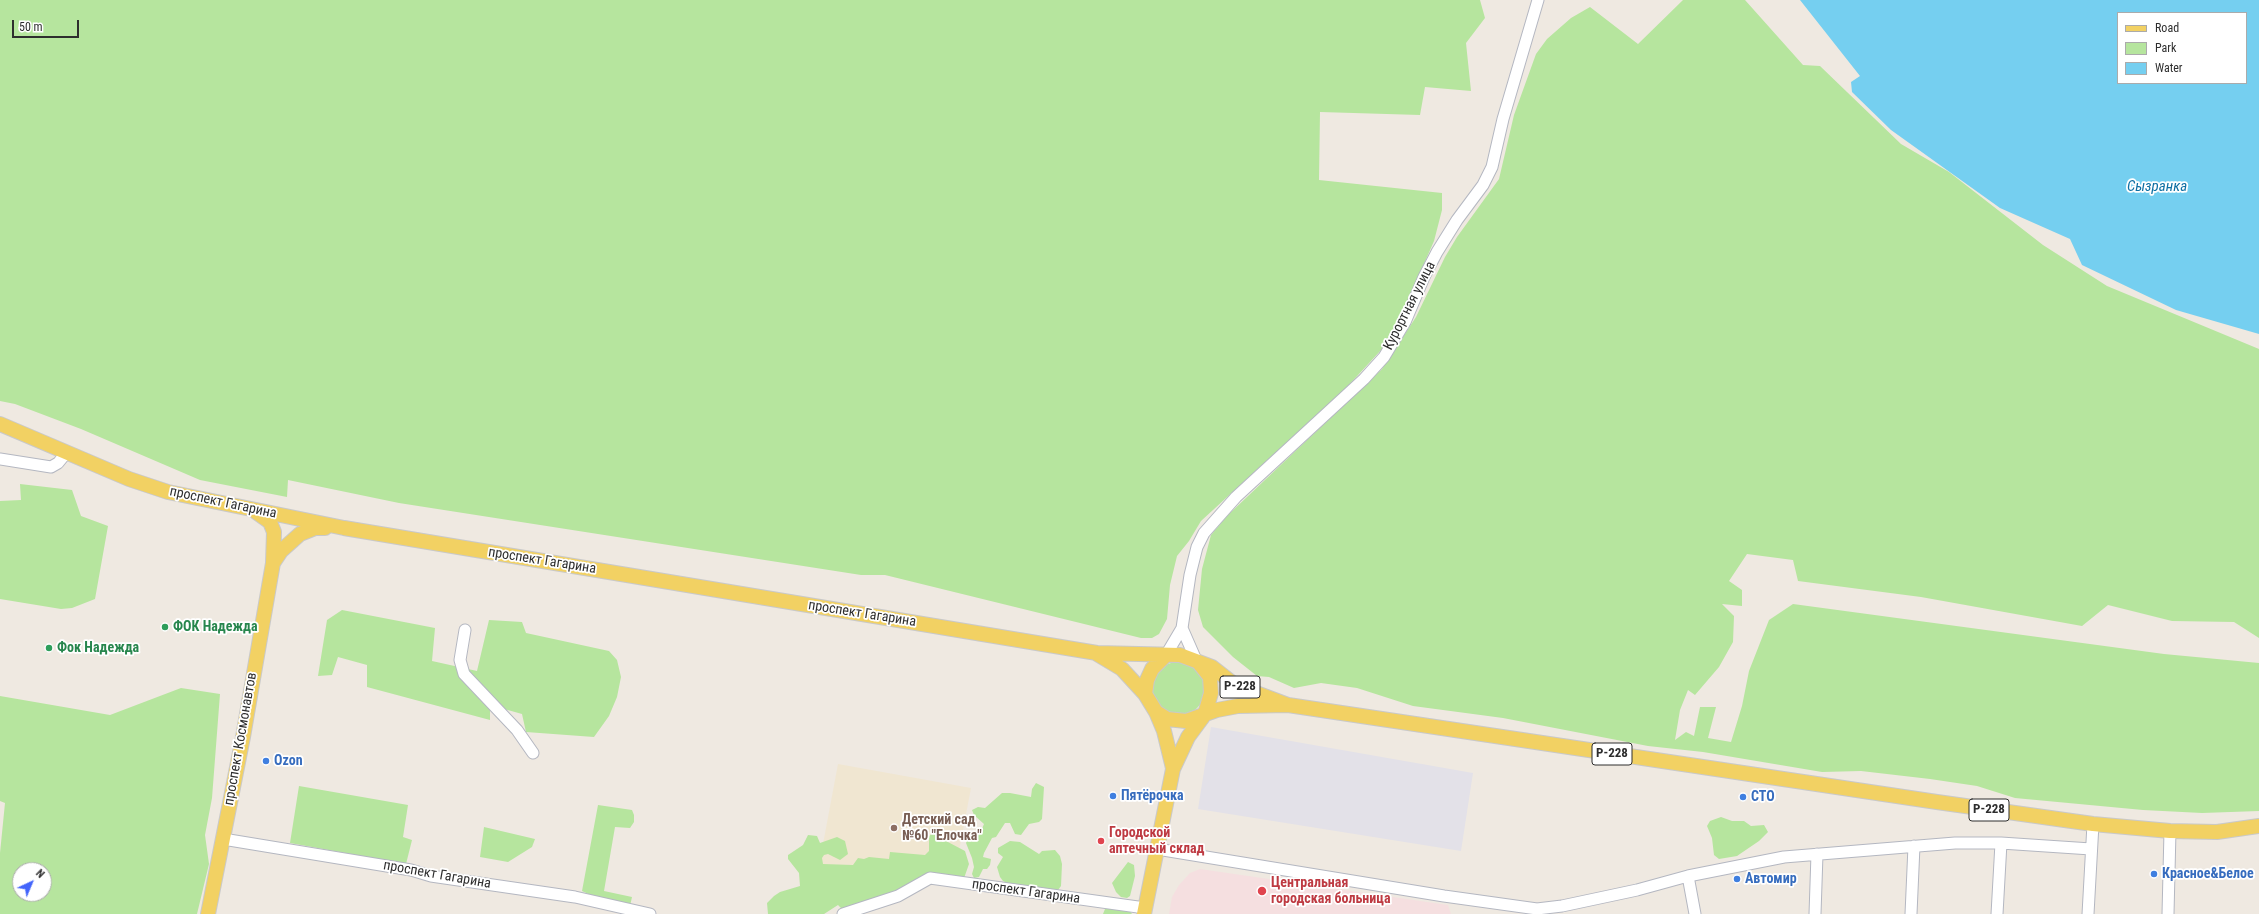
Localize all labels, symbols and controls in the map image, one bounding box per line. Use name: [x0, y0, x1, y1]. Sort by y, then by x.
scale bar: [14, 12, 81, 38]
legend: [2117, 12, 2247, 84]
text: 50 m: [19, 20, 43, 34]
text: Road: [2155, 21, 2179, 35]
text: Park: [2155, 41, 2176, 55]
text: Water: [2155, 61, 2183, 75]
water label: Сызранка: [2127, 178, 2187, 196]
street label: Курортная улица: [1380, 259, 1440, 353]
street label: проспект Гагарина: [168, 483, 278, 523]
street label: проспект Гагарина: [487, 544, 597, 578]
street label: проспект Гагарина: [807, 597, 917, 631]
place label: ФОК Надежда: [173, 619, 257, 635]
marker: ФОК Надежда: [160, 622, 170, 632]
place label: Фок Надежда: [57, 640, 139, 656]
marker: Фок Надежда: [44, 643, 54, 653]
street label: проспект Космонавтов: [221, 671, 261, 807]
road number: Р-228: [1220, 676, 1260, 698]
road number: Р-228: [1592, 743, 1632, 765]
place label: Ozon: [274, 753, 303, 769]
marker: Ozon: [261, 756, 271, 766]
place label: Пятёрочка: [1121, 788, 1184, 804]
place label: СТО: [1751, 789, 1775, 805]
marker: Пятёрочка: [1108, 791, 1118, 801]
marker: СТО: [1738, 792, 1748, 802]
road number: Р-228: [1969, 799, 2009, 821]
place label: Детский сад №60 "Елочка": [902, 812, 982, 844]
marker: Детский сад №60 "Елочка": [889, 823, 899, 833]
place label: Городской аптечный склад: [1109, 825, 1205, 858]
marker: Городской аптечный склад: [1096, 836, 1106, 846]
street label: проспект Гагарина: [382, 857, 492, 893]
north arrow: [12, 862, 52, 902]
place label: Красное&Белое: [2162, 866, 2254, 882]
text: N: [33, 867, 47, 881]
marker: Красное&Белое: [2149, 869, 2159, 879]
place label: Автомир: [1745, 871, 1797, 887]
marker: Автомир: [1732, 874, 1742, 884]
place label: Центральная городская больница: [1271, 875, 1391, 908]
street label: проспект Гагарина: [971, 876, 1081, 908]
marker: Центральная городская больница: [1256, 885, 1268, 897]

